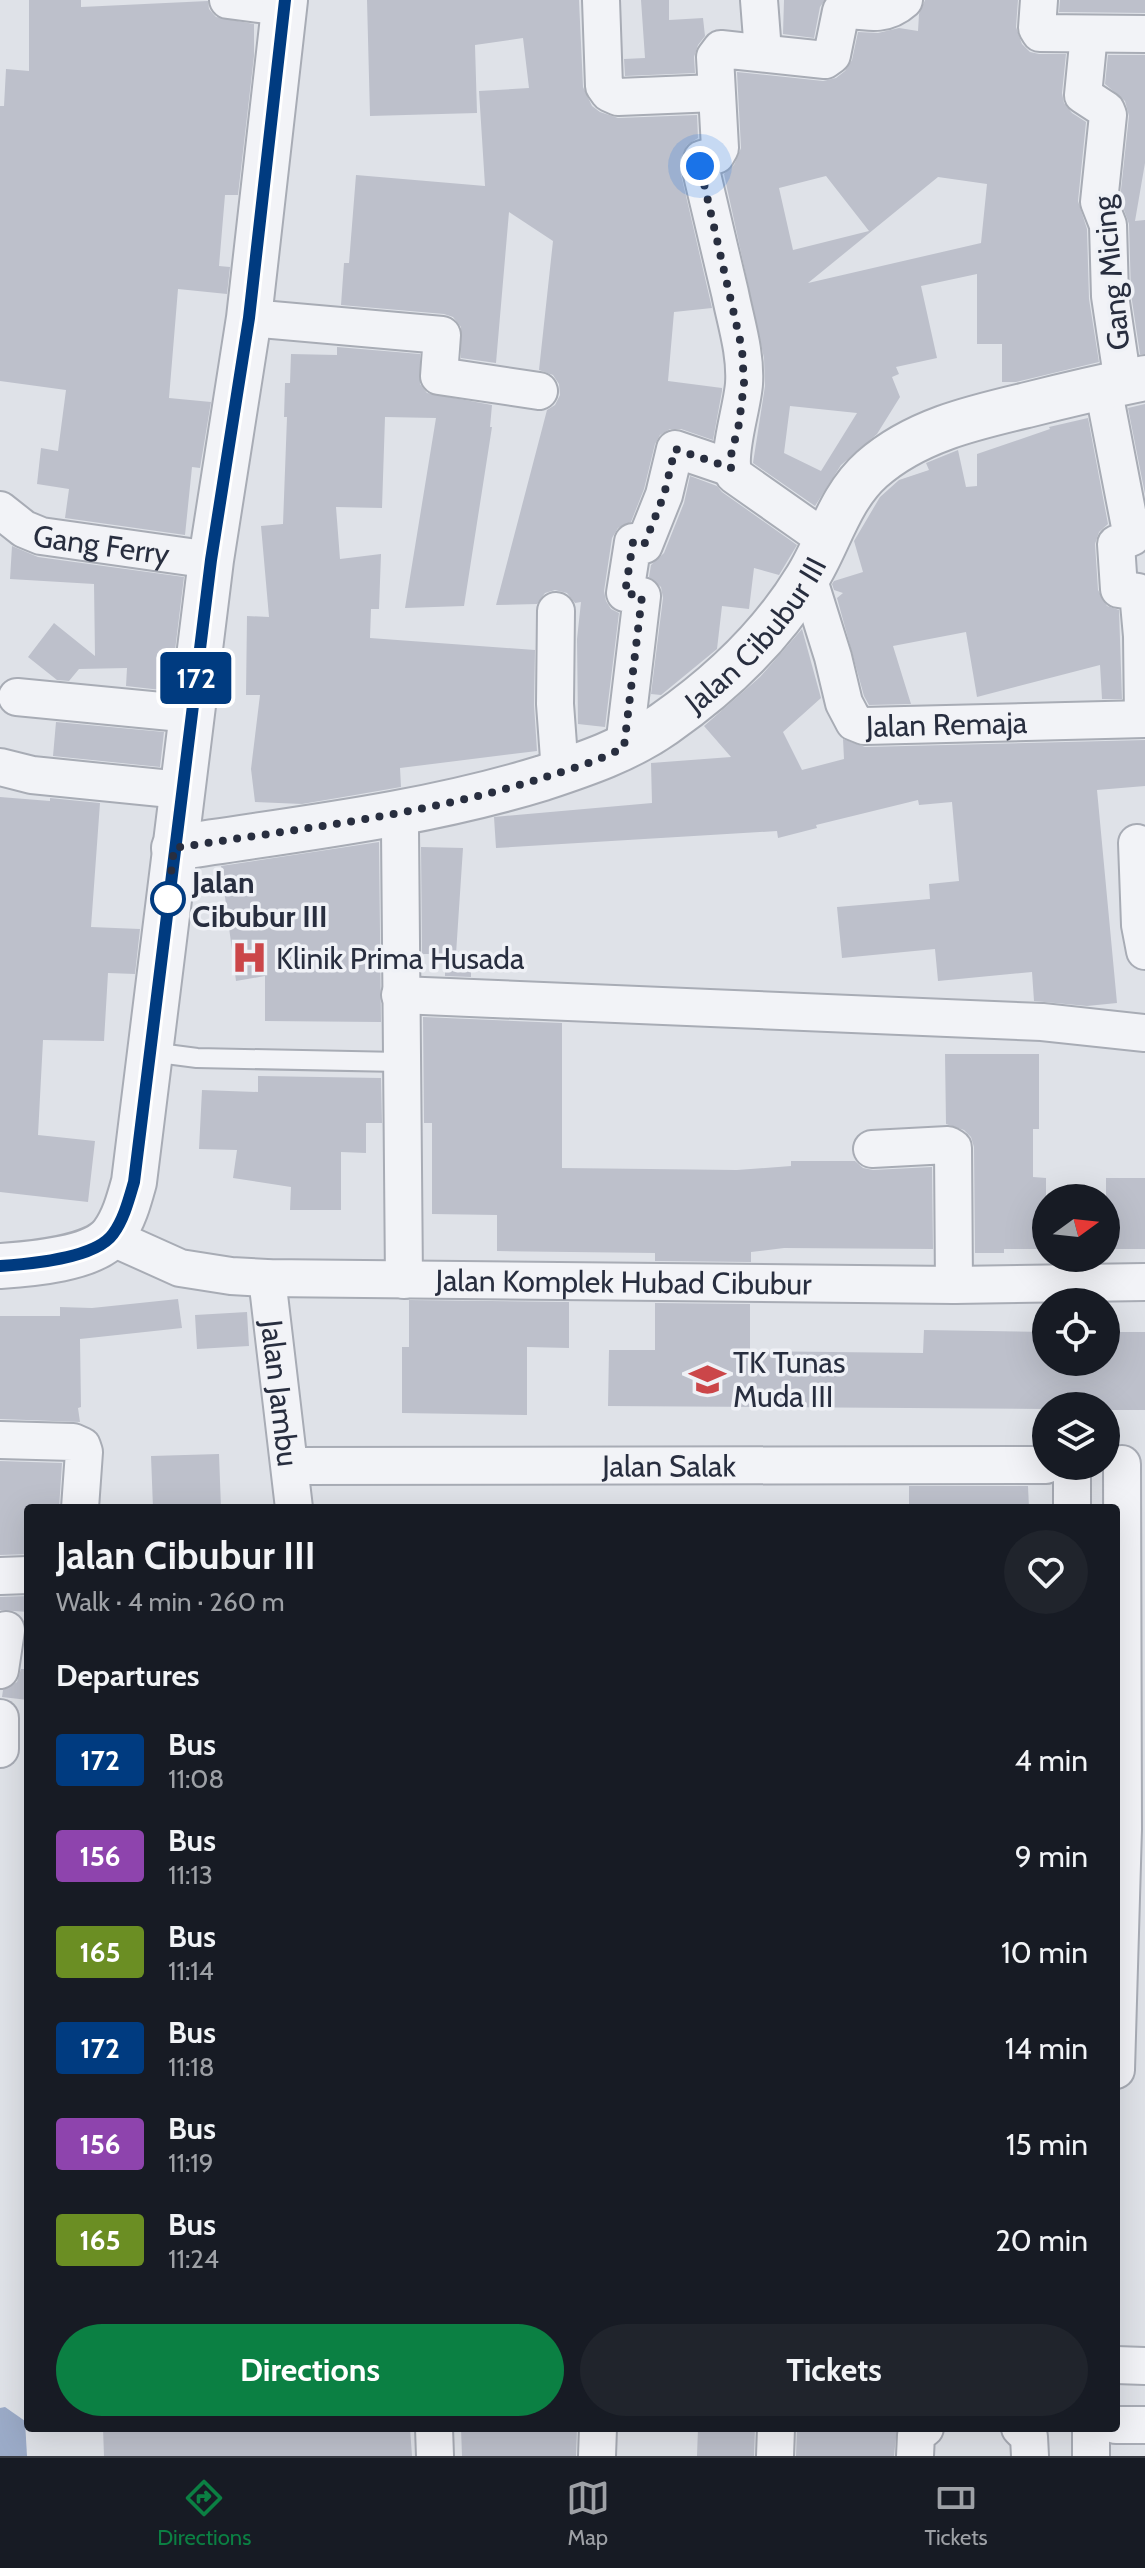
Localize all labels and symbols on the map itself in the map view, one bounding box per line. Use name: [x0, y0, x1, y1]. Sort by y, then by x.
your location: [680, 146, 720, 186]
street label: Gang Micing: [1084, 193, 1138, 352]
street label: Gang Ferry: [31, 517, 172, 572]
street label: Jalan Cibubur III: [677, 551, 834, 721]
line badge: 172: [150, 652, 242, 704]
street label: Jalan Remaja: [865, 703, 1028, 744]
place label: Jalan Cibubur III: [191, 864, 328, 935]
marker: Jalan Cibubur III: [151, 882, 185, 916]
hospital icon: Klinik Prima Husada: [231, 939, 269, 977]
place label: Klinik Prima Husada: [276, 940, 525, 977]
north arrow: [1032, 1184, 1120, 1272]
street label: Jalan Komplek Hubad Cibubur: [434, 1261, 812, 1302]
street label: Jalan Jambu: [253, 1317, 307, 1469]
place label: TK Tunas Muda III: [733, 1344, 845, 1415]
school or university icon: TK Tunas Muda III: [688, 1360, 726, 1398]
street label: Jalan Salak: [601, 1447, 736, 1484]

